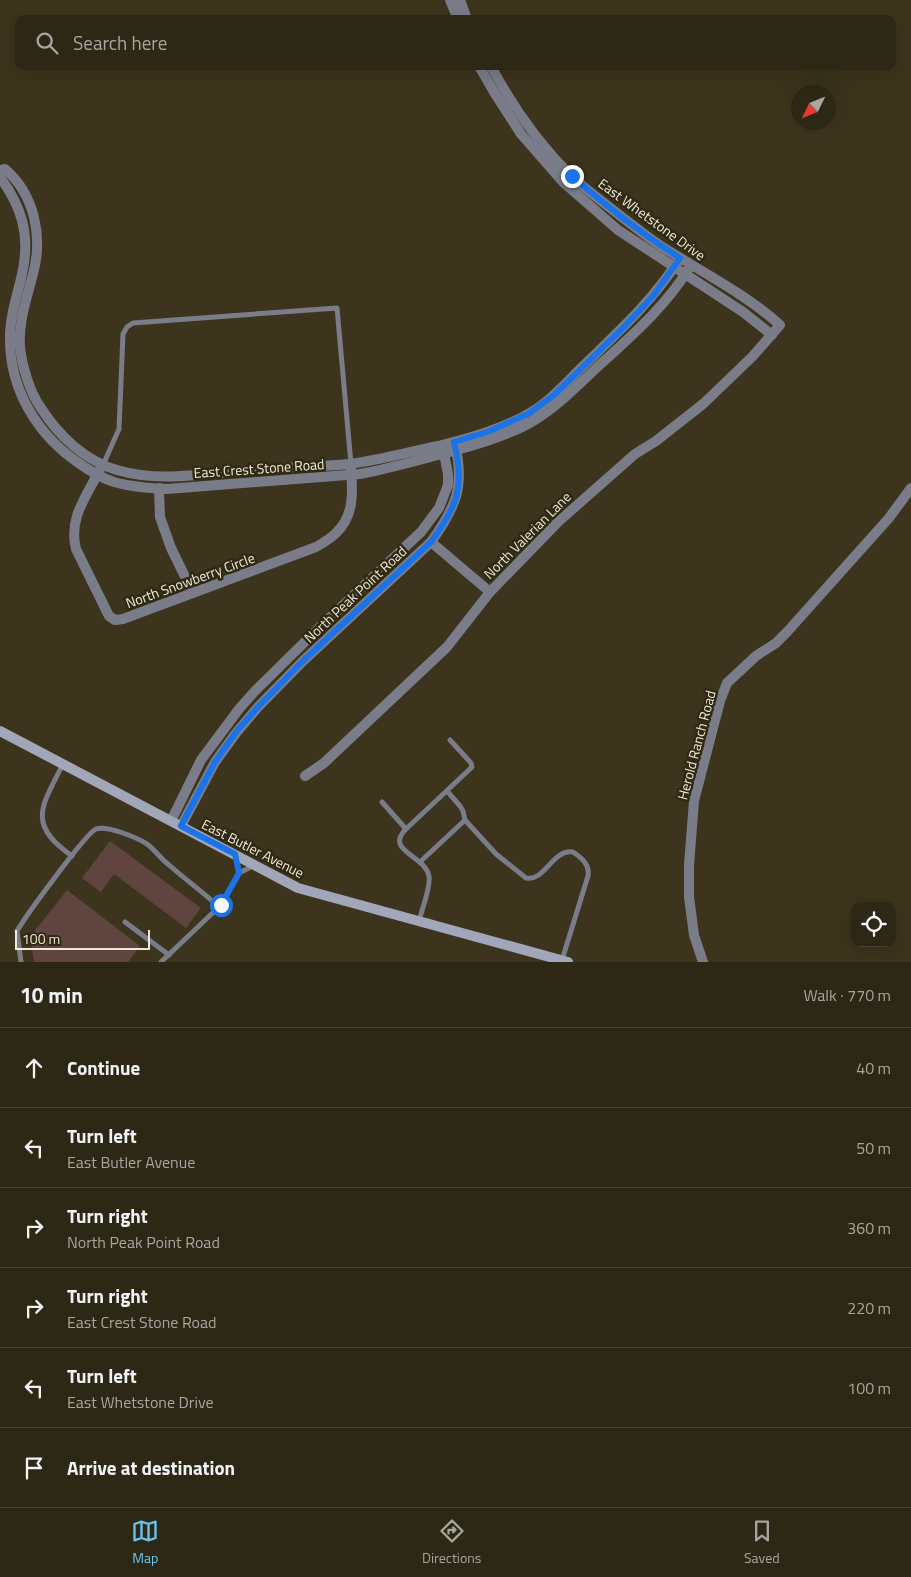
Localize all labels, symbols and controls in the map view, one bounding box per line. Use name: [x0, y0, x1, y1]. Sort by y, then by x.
search box: [15, 15, 896, 70]
text: Search here: [73, 28, 167, 57]
icon: search: [33, 29, 61, 57]
north arrow: [791, 85, 836, 130]
route end: [561, 165, 584, 188]
street label: East Whetstone Drive: [594, 173, 710, 265]
street label: East Crest Stone Road: [193, 453, 325, 483]
street label: North Valerian Lane: [479, 487, 575, 583]
street label: North Peak Point Road: [299, 541, 411, 647]
street label: North Snowberry Circle: [123, 547, 257, 613]
street label: Herold Ranch Road: [671, 688, 721, 802]
street label: East Butler Avenue: [198, 813, 308, 883]
route start: [210, 894, 233, 917]
map controls: [851, 902, 896, 947]
button: locate: [851, 902, 896, 947]
scale bar: [15, 927, 150, 950]
text: 100 m: [22, 928, 60, 949]
text: 10 min: [20, 979, 83, 1011]
text: Walk · 770 m: [803, 983, 891, 1007]
text: Continue: [67, 1053, 140, 1082]
icon: ahead: [20, 1054, 48, 1082]
text: 40 m: [856, 1056, 891, 1080]
text: Turn left: [67, 1121, 137, 1150]
icon: left: [20, 1134, 48, 1162]
text: 50 m: [856, 1136, 891, 1160]
text: East Butler Avenue: [67, 1150, 195, 1174]
text: Turn right: [67, 1201, 148, 1230]
icon: right: [20, 1214, 48, 1242]
text: 360 m: [847, 1216, 891, 1240]
text: North Peak Point Road: [67, 1230, 220, 1254]
text: Turn right: [67, 1281, 148, 1310]
icon: right: [20, 1294, 48, 1322]
text: 220 m: [847, 1296, 891, 1320]
text: East Crest Stone Road: [67, 1310, 217, 1334]
text: Turn left: [67, 1361, 137, 1390]
icon: left: [20, 1374, 48, 1402]
text: 100 m: [847, 1376, 891, 1400]
text: East Whetstone Drive: [67, 1390, 214, 1414]
text: Arrive at destination: [67, 1453, 235, 1482]
icon: arrive: [20, 1454, 48, 1482]
tab: Map: [131, 1517, 159, 1568]
tab: Directions: [422, 1517, 481, 1568]
tab: Saved: [744, 1517, 780, 1568]

